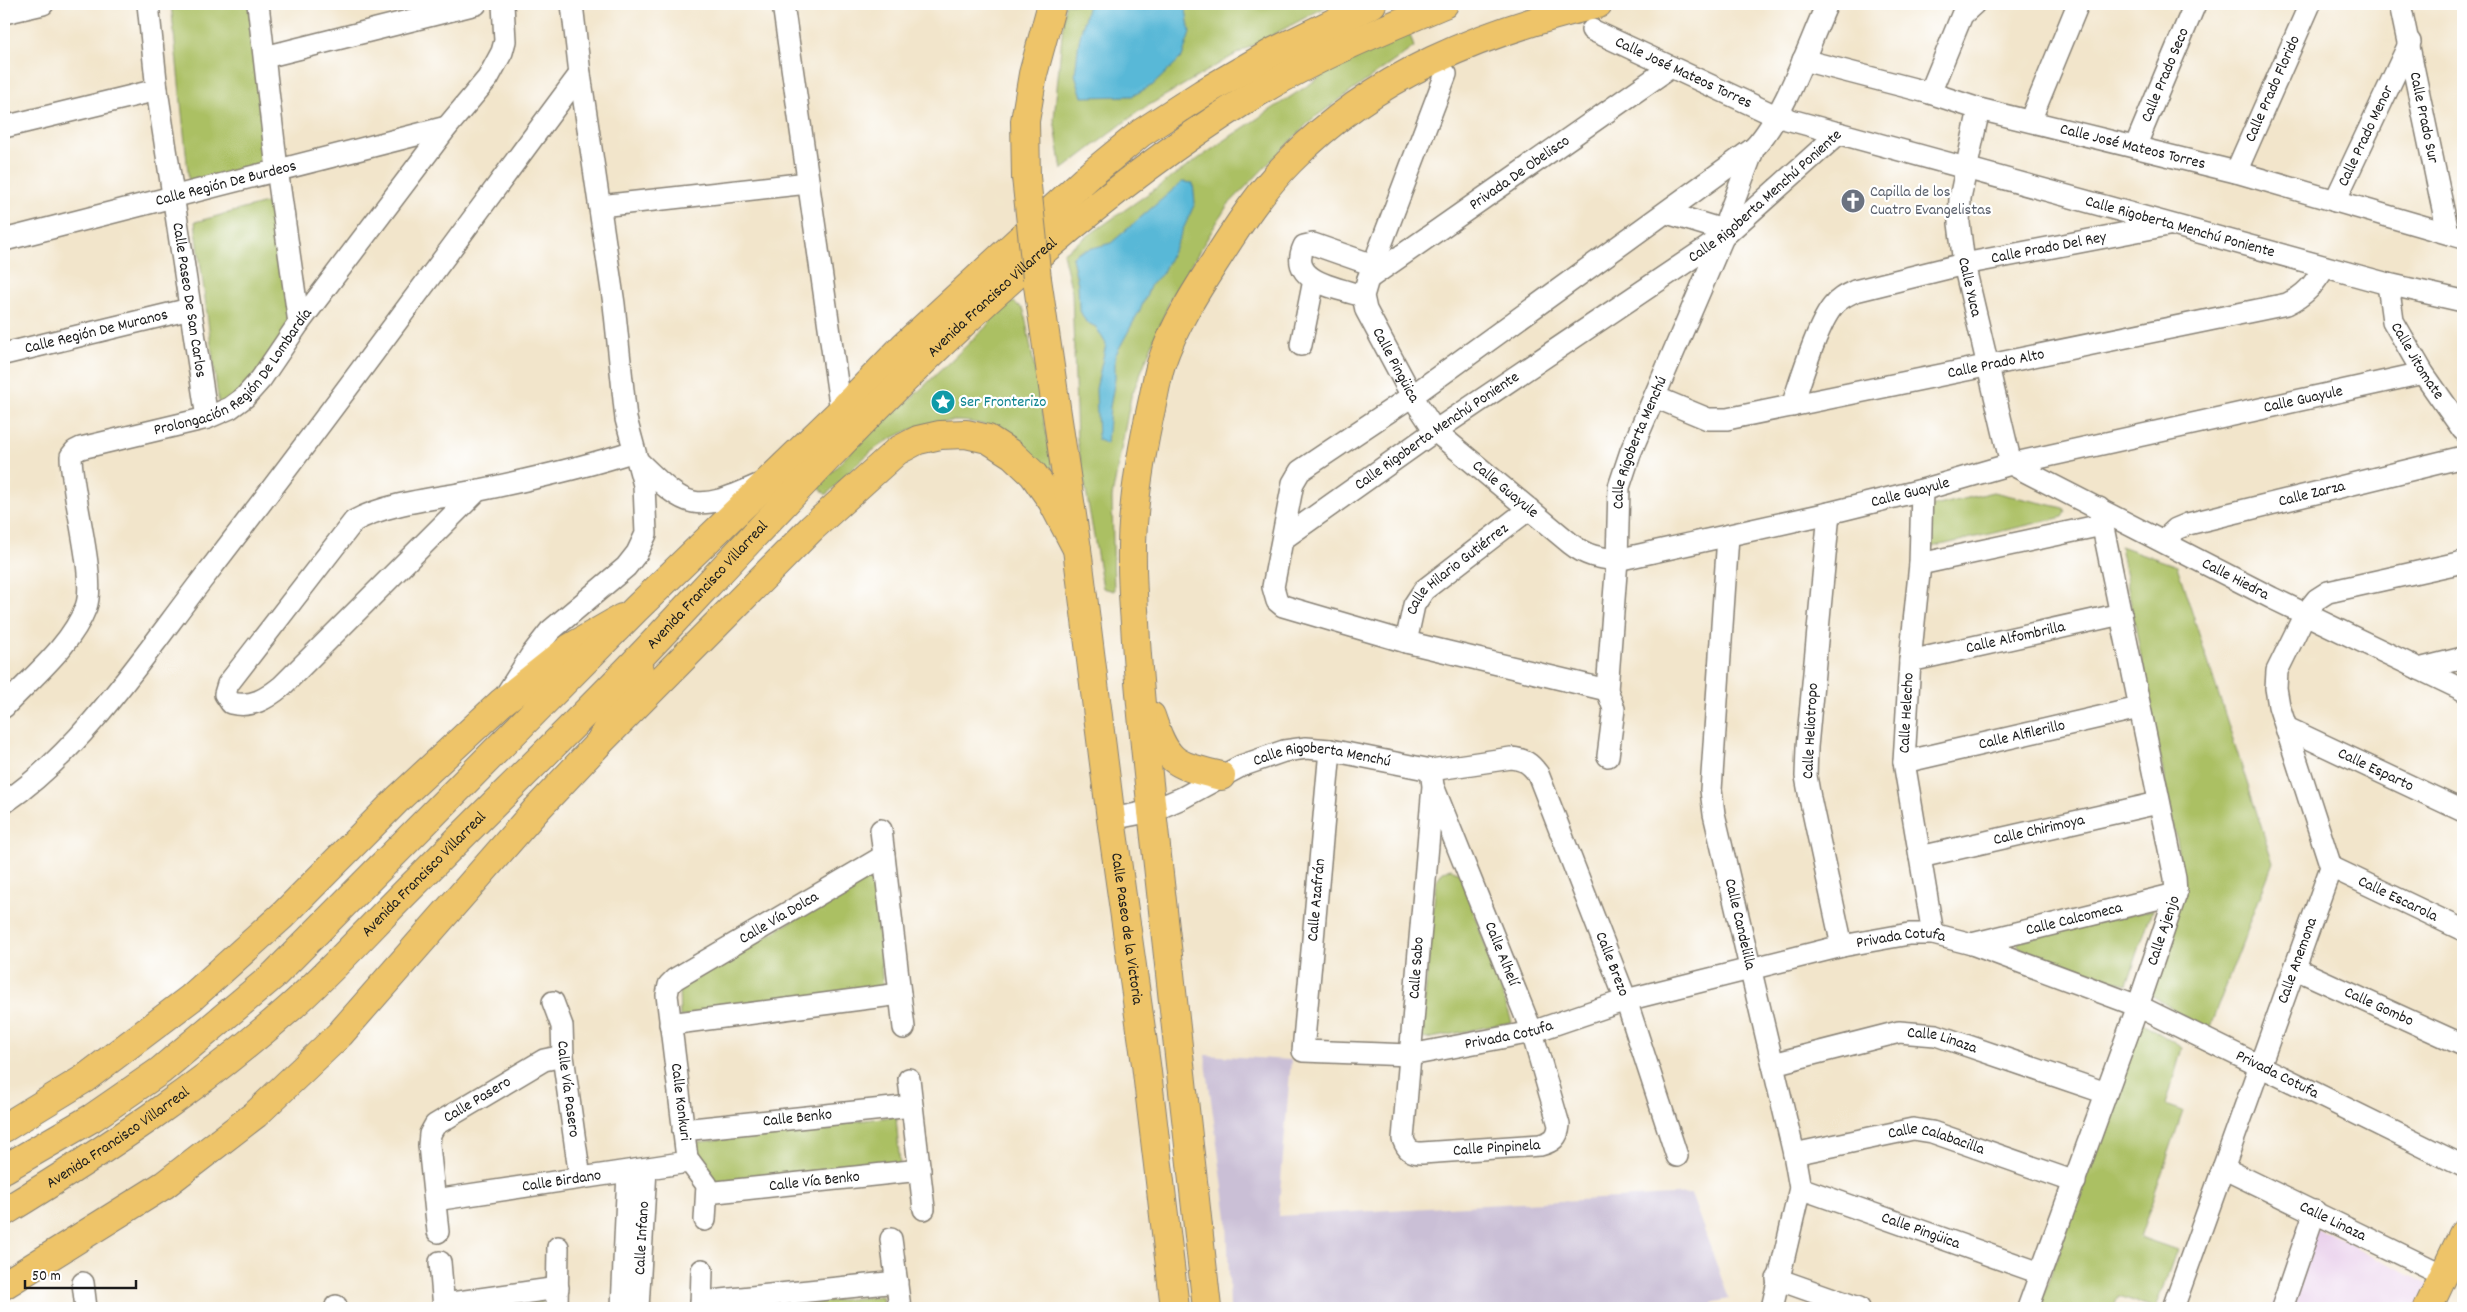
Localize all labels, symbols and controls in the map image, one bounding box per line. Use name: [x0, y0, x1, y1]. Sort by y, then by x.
street label: Calle Prado Seco: [2135, 24, 2195, 126]
street label: Calle José Mateos Torres: [1611, 31, 1756, 115]
street label: Calle Prado Florido: [2239, 32, 2306, 146]
street label: Calle Prado Sur: [2403, 70, 2445, 165]
street label: Calle Prado Menor: [2332, 81, 2400, 190]
street label: Calle José Mateos Torres: [2057, 118, 2208, 176]
street label: Calle Rigoberta Menchú Poniente: [1684, 124, 1847, 269]
street label: Privada De Obelisco: [1465, 130, 1575, 216]
street label: Calle Región De Burdeos: [153, 154, 299, 212]
place label: Capilla de los Cuatro Evangelistas: [1870, 181, 1992, 222]
church icon: Capilla de los Cuatro Evangelistas: [1840, 188, 1866, 214]
street label: Calle Rigoberta Menchú Poniente: [2082, 190, 2277, 264]
street label: Calle Paseo De San Carlos: [166, 221, 212, 380]
street label: Calle Prado Del Rey: [1989, 225, 2109, 270]
street label: Avenida Francisco Villarreal: [922, 232, 1063, 363]
street label: Calle Yuca: [1952, 256, 1988, 320]
street label: Calle Región De Muranos: [22, 303, 171, 360]
street label: Prolongación Región De Lombardía: [151, 303, 318, 442]
street label: Calle Jitomate: [2385, 318, 2450, 404]
street label: Calle Pingüica: [1366, 324, 1425, 408]
street label: Calle Prado Alto: [1945, 343, 2047, 385]
street label: Calle Rigoberta Menchú Poniente: [1350, 366, 1524, 496]
street label: Calle Rigoberta Menchú: [1607, 373, 1673, 509]
street label: Calle Guayule: [2261, 380, 2345, 419]
place icon: Ser Fronterizo: [930, 389, 956, 415]
place label: Ser Fronterizo: [960, 391, 1046, 414]
street label: Calle Guayule: [1467, 455, 1543, 524]
street label: Calle Guayule: [1868, 471, 1952, 514]
street label: Calle Zarza: [2276, 475, 2348, 513]
street label: Avenida Francisco Villarreal: [641, 516, 774, 655]
street label: Calle Hilario Gutiérrez: [1401, 517, 1513, 617]
street label: Calle Hiedra: [2198, 552, 2273, 606]
street label: Calle Alfombrilla: [1964, 615, 2068, 660]
street label: Calle Helecho: [1893, 672, 1921, 754]
street label: Calle Heliotropo: [1797, 682, 1825, 780]
street label: Calle Alfilerillo: [1976, 714, 2067, 756]
street label: Calle Rigoberta Menchú: [1250, 736, 1393, 773]
street label: Calle Esparto: [2334, 742, 2417, 798]
street label: Avenida Francisco Villarreal: [356, 806, 492, 942]
street label: Calle Chirimoya: [1991, 808, 2087, 852]
street label: Calle Paseo de la Victoria: [1104, 851, 1149, 1006]
street label: Calle Azafrán: [1302, 858, 1332, 942]
street label: Calle Escarola: [2354, 870, 2442, 928]
street label: Calle Candelilla: [1718, 876, 1762, 973]
street label: Calle Vía Dolca: [735, 885, 823, 950]
street label: Calle Ajenjo: [2141, 893, 2186, 969]
street label: Calle Calcomeca: [2023, 896, 2125, 942]
street label: Calle Anemona: [2271, 914, 2324, 1007]
street label: Calle Alhelí: [1478, 918, 1525, 991]
street label: Privada Cotufa: [1854, 922, 1949, 955]
street label: Calle Brezo: [1589, 928, 1635, 1000]
street label: Calle Sabo: [1403, 936, 1431, 1000]
street label: Calle Gombo: [2340, 981, 2417, 1032]
street label: Privada Cotufa: [1463, 1014, 1557, 1056]
street label: Calle Linaza: [1906, 1021, 1981, 1060]
street label: Calle Vía Pasero: [551, 1040, 586, 1139]
street label: Privada Cotufa: [2232, 1044, 2323, 1105]
street label: Calle Konkuri: [664, 1062, 696, 1142]
street label: Calle Pasero: [439, 1071, 516, 1129]
street label: Avenida Francisco Villarreal: [42, 1081, 195, 1195]
street label: Calle Benko: [762, 1103, 833, 1133]
street label: Calle Calabacilla: [1886, 1117, 1988, 1161]
street label: Calle Pinpinela: [1452, 1133, 1541, 1162]
street label: Calle Birdano: [520, 1164, 603, 1198]
street label: Calle Vía Benko: [768, 1165, 861, 1198]
street label: Calle Linaza: [2295, 1195, 2370, 1248]
street label: Calle Infano: [628, 1201, 656, 1276]
street label: Calle Pingüica: [1878, 1206, 1964, 1255]
scale bar: [25, 1257, 136, 1289]
text: 50 m: [32, 1266, 61, 1288]

